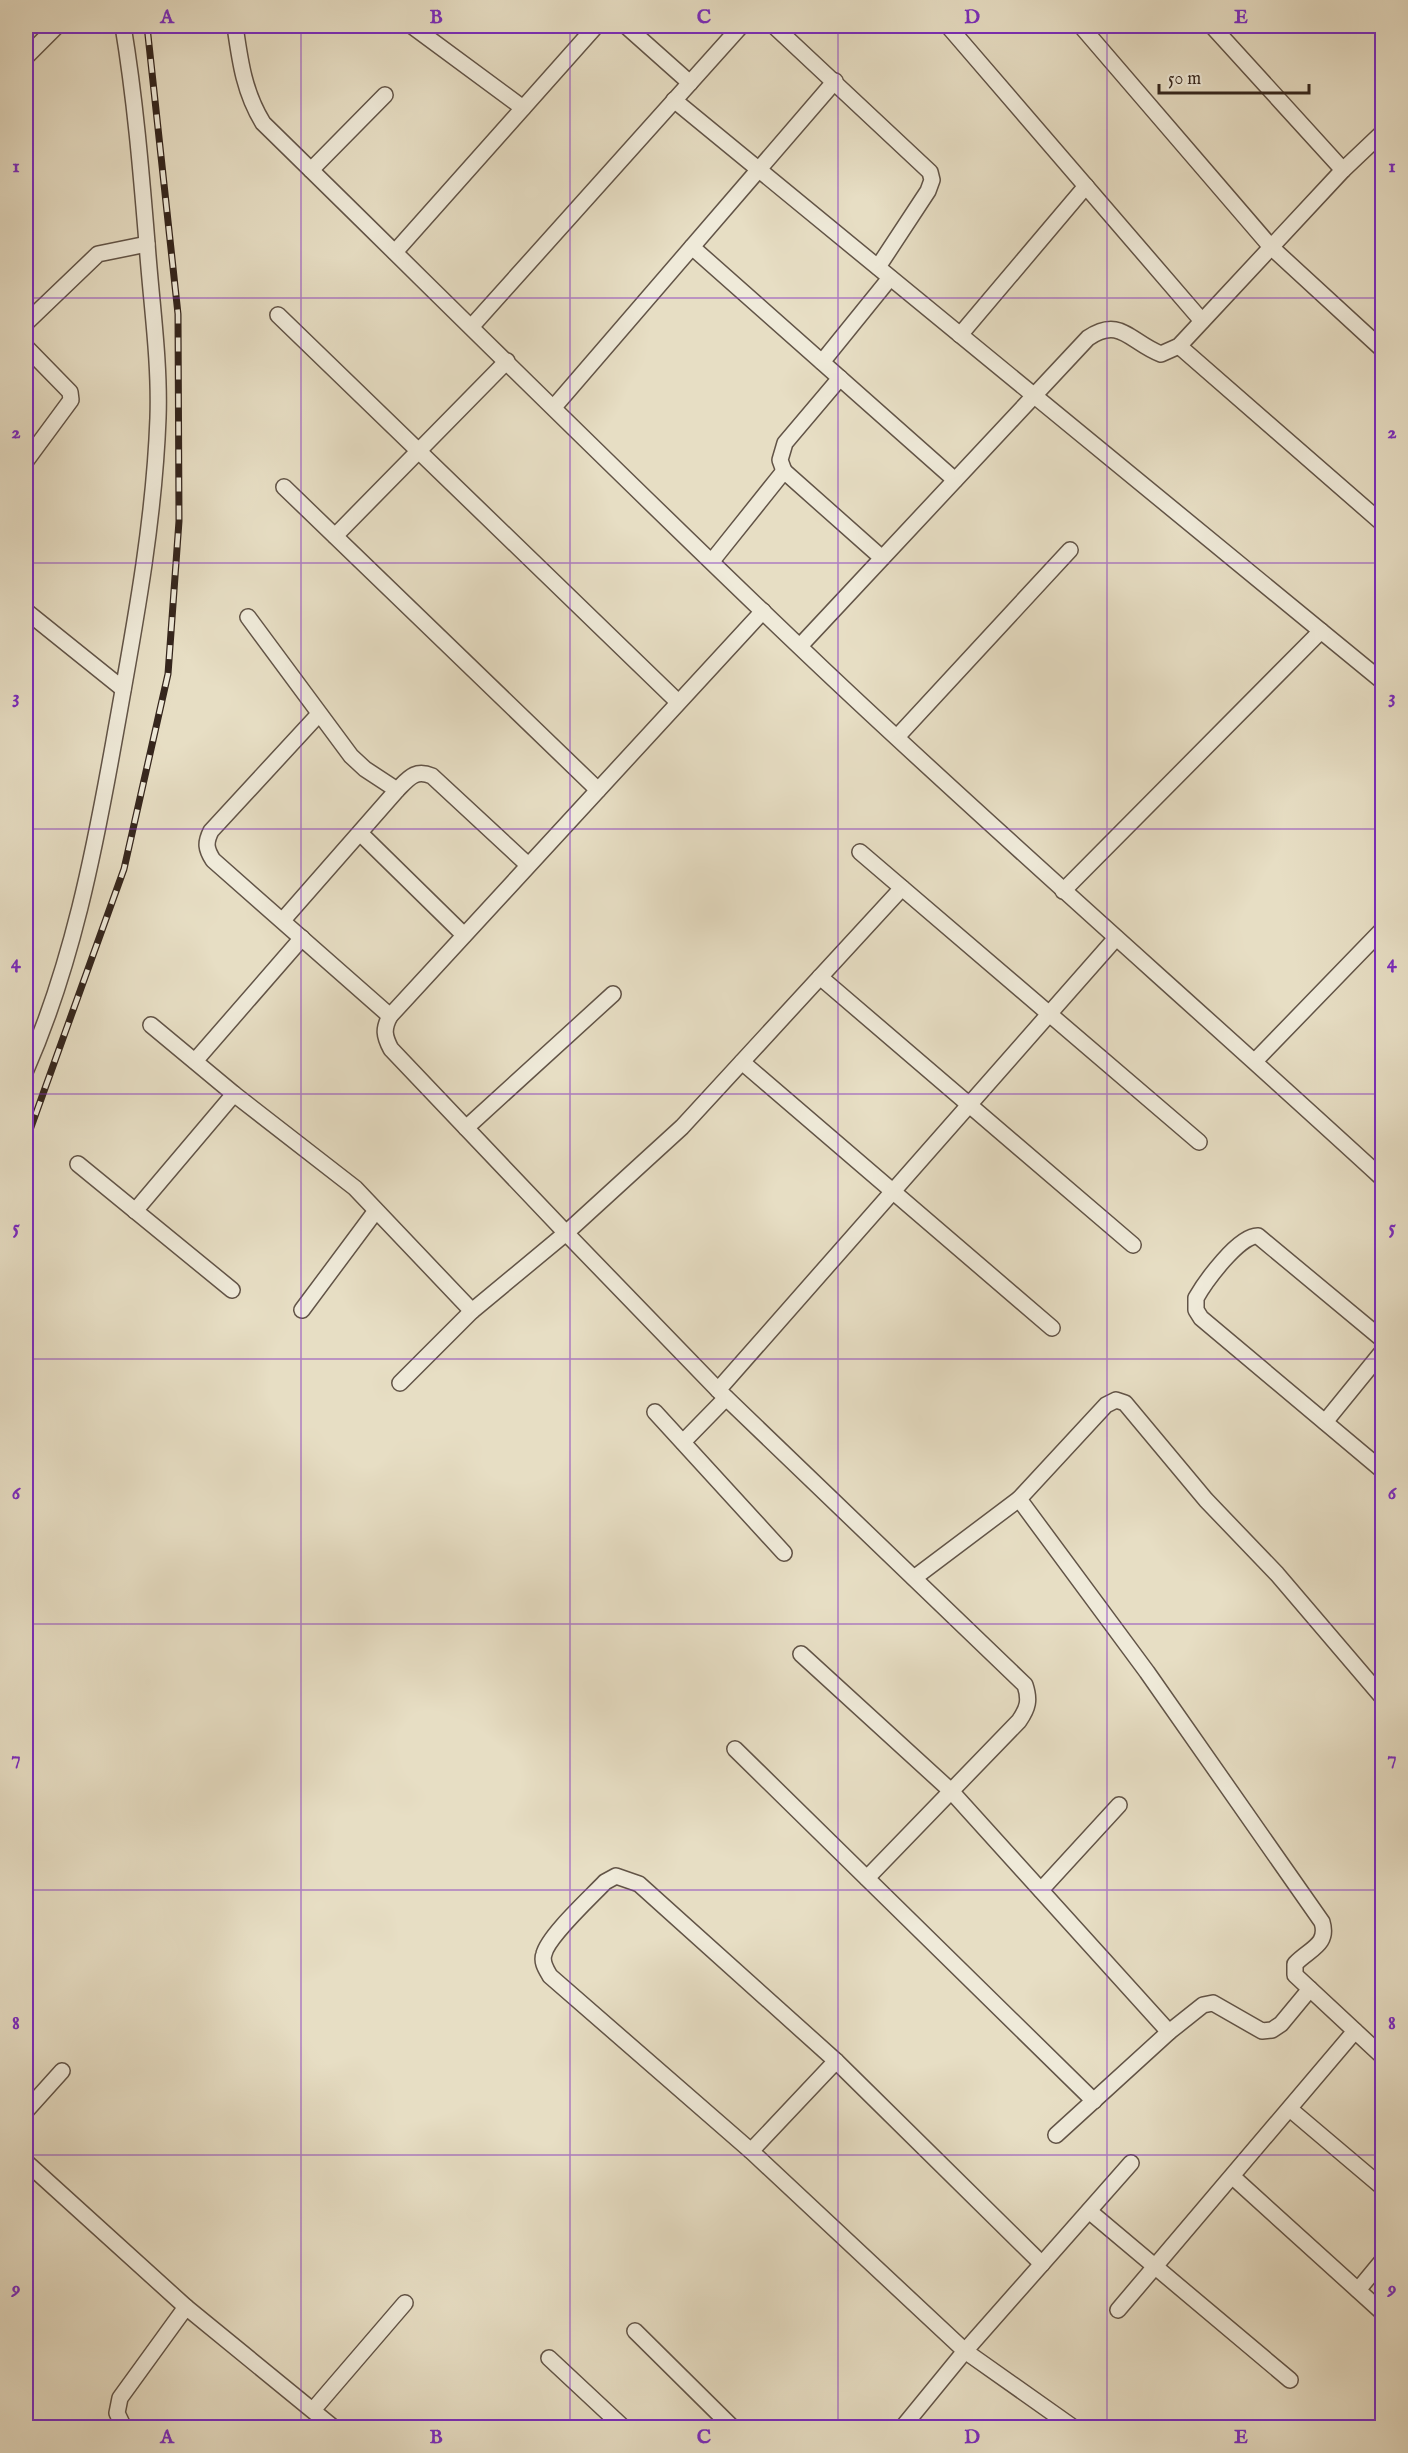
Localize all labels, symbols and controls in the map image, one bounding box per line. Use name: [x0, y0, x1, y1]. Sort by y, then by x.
text: A: [159, 5, 175, 30]
text: B: [429, 5, 443, 30]
text: C: [697, 5, 711, 30]
text: D: [964, 5, 980, 30]
text: E: [1234, 5, 1248, 30]
scale bar: [1159, 57, 1309, 95]
text: 50 m: [1168, 68, 1201, 91]
text: 1: [12, 154, 20, 179]
text: 1: [1388, 154, 1396, 179]
text: 2: [11, 420, 21, 445]
text: 2: [1387, 420, 1397, 445]
text: 3: [12, 685, 20, 710]
text: 3: [1388, 685, 1396, 710]
text: 4: [11, 950, 22, 975]
text: 4: [1387, 950, 1398, 975]
text: 5: [12, 1215, 20, 1240]
text: 5: [1388, 1215, 1396, 1240]
text: 6: [12, 1481, 22, 1506]
text: 6: [1388, 1481, 1398, 1506]
text: 7: [11, 1746, 21, 1771]
text: 7: [1387, 1746, 1397, 1771]
text: 8: [12, 2011, 20, 2036]
text: 8: [1388, 2011, 1396, 2036]
text: 9: [11, 2276, 21, 2301]
text: 9: [1387, 2276, 1397, 2301]
text: A: [159, 2425, 175, 2450]
text: B: [429, 2425, 443, 2450]
text: C: [697, 2425, 711, 2450]
text: D: [964, 2425, 980, 2450]
text: E: [1234, 2425, 1248, 2450]

